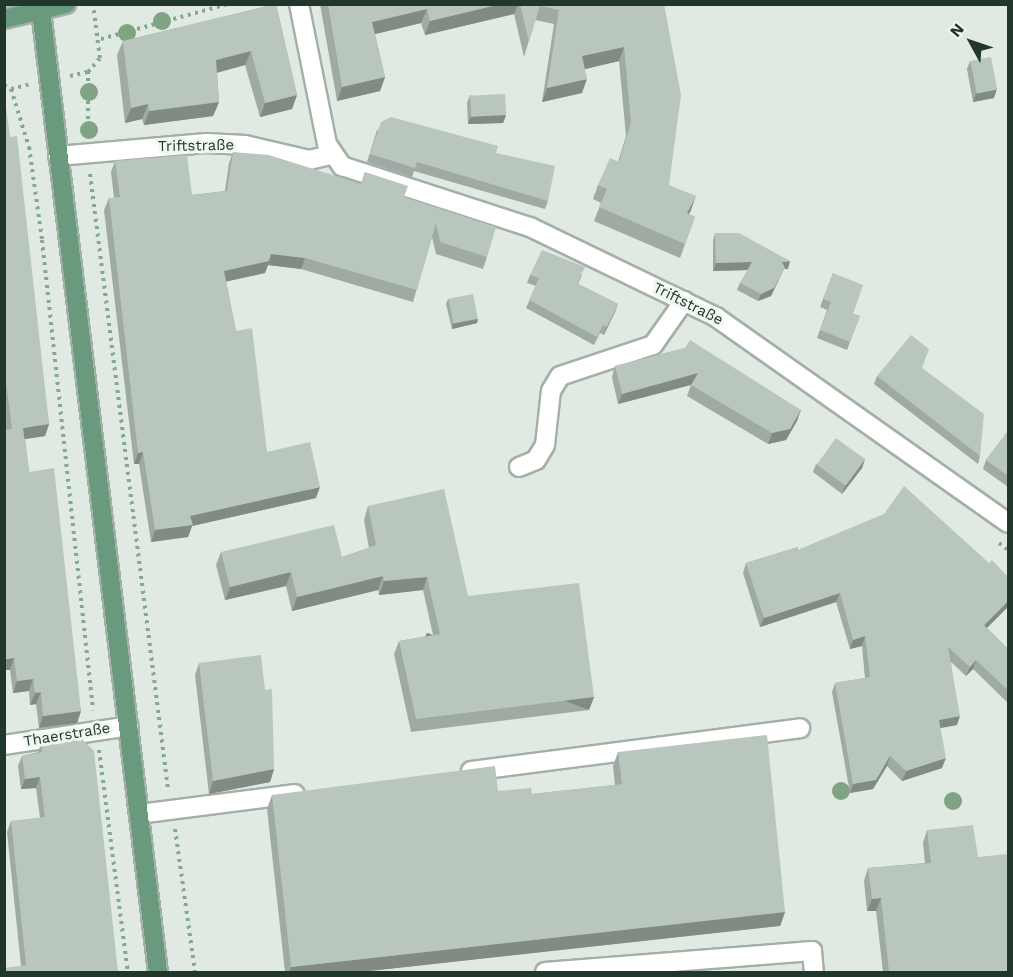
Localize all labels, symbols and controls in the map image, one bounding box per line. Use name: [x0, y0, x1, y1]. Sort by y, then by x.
north arrow: [941, 12, 1001, 72]
text: N: [946, 19, 968, 41]
street label: Triftstraße: [158, 136, 234, 156]
street label: Triftstraße: [650, 279, 726, 329]
street label: Thaerstraße: [22, 719, 112, 751]

